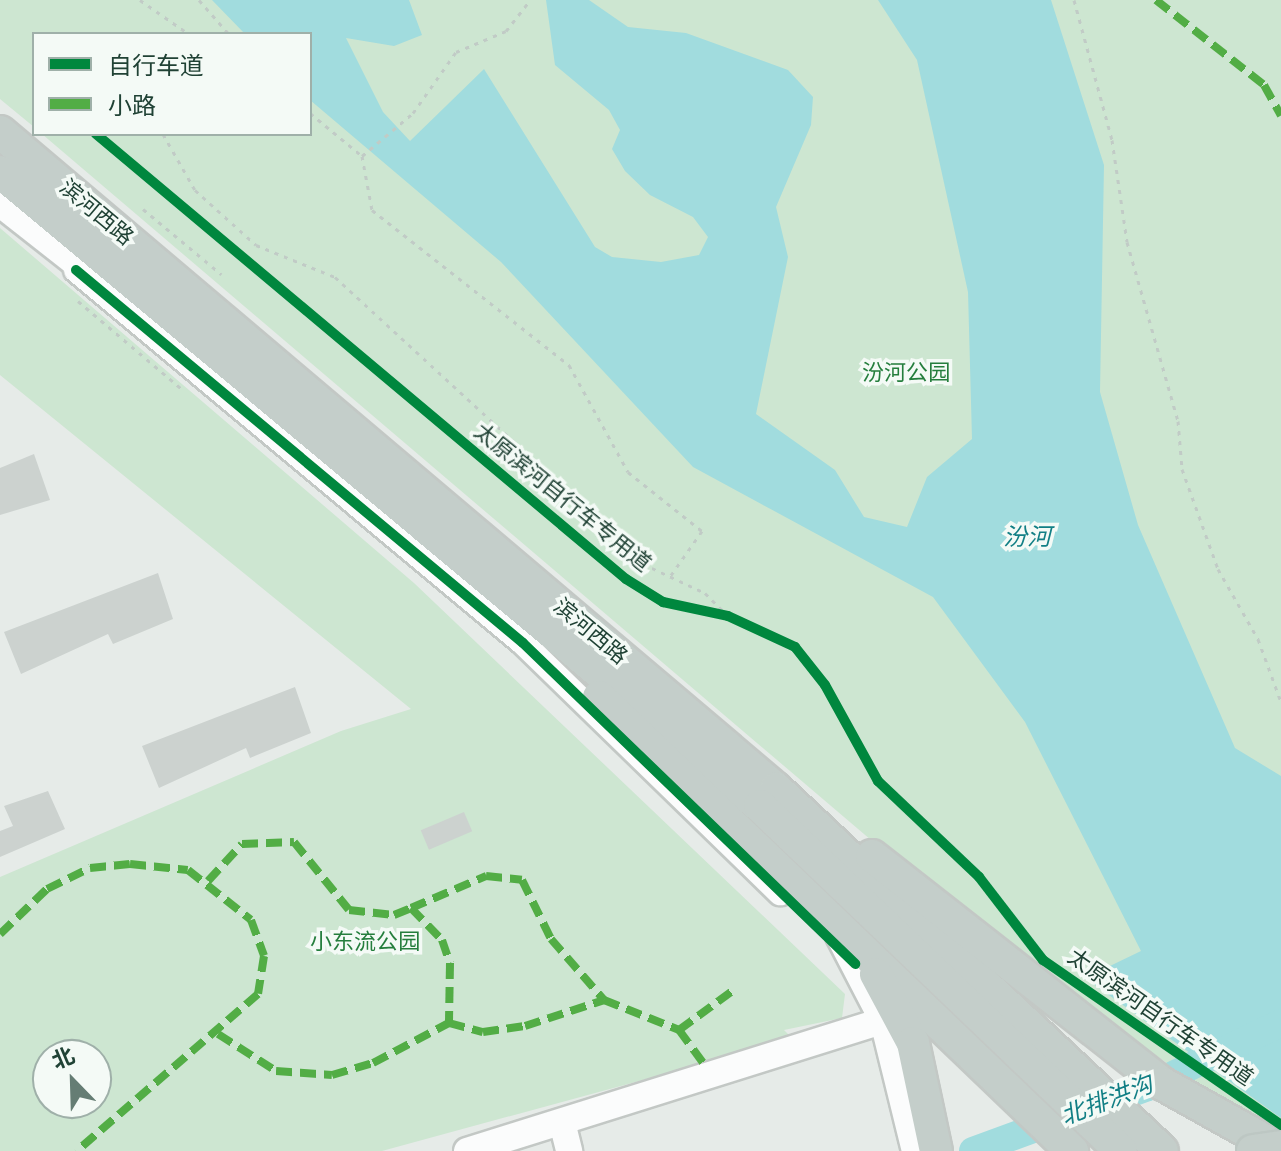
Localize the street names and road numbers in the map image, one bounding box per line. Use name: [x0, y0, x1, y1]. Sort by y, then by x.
street label: 滨河西路: [54, 175, 138, 251]
street label: 太原滨河自行车专用道: [468, 419, 656, 577]
street label: 滨河西路: [548, 594, 632, 670]
street label: 太原滨河自行车专用道: [1062, 944, 1258, 1092]

